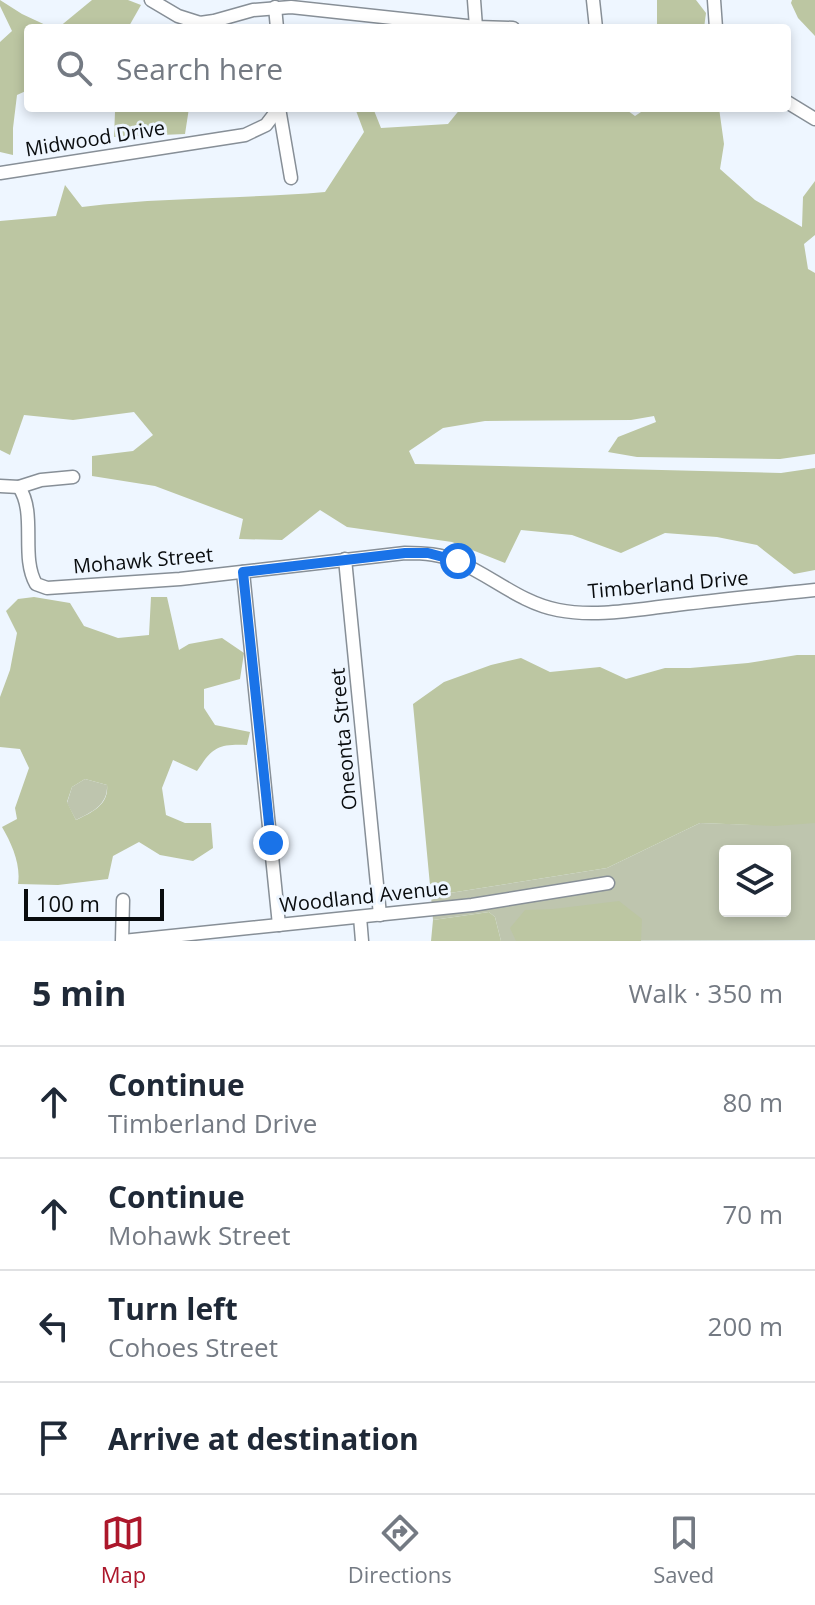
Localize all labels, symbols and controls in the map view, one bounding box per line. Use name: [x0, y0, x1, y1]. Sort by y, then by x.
search box: [24, 24, 791, 112]
icon: search: [52, 46, 96, 90]
text: Search here: [116, 48, 283, 89]
street label: Midwood Drive: [23, 114, 167, 162]
street label: Mohawk Street: [72, 540, 214, 580]
route start: [440, 543, 476, 579]
street label: Timberland Drive: [587, 564, 749, 604]
street label: Oneonta Street: [323, 667, 363, 811]
route end: [253, 825, 289, 861]
map controls: [719, 845, 791, 917]
button: layers: [719, 845, 791, 917]
street label: Woodland Avenue: [278, 874, 450, 918]
scale bar: [24, 885, 164, 921]
text: 100 m: [36, 888, 100, 918]
text: 5 min: [32, 970, 126, 1016]
text: Walk · 350 m: [629, 975, 783, 1011]
text: Continue: [108, 1064, 245, 1105]
icon: ahead: [32, 1080, 76, 1124]
text: 80 m: [722, 1084, 783, 1120]
text: Timberland Drive: [108, 1105, 317, 1141]
text: Continue: [108, 1176, 245, 1217]
icon: ahead: [32, 1192, 76, 1236]
text: 70 m: [722, 1196, 783, 1232]
text: Mohawk Street: [108, 1217, 291, 1253]
text: Turn left: [108, 1288, 238, 1329]
icon: left: [32, 1304, 76, 1348]
text: 200 m: [708, 1308, 783, 1344]
text: Cohoes Street: [108, 1329, 278, 1365]
icon: arrive: [32, 1416, 76, 1460]
text: Arrive at destination: [108, 1418, 419, 1459]
tab: Map: [101, 1511, 146, 1589]
tab: Directions: [348, 1511, 452, 1589]
tab: Saved: [653, 1511, 714, 1589]

